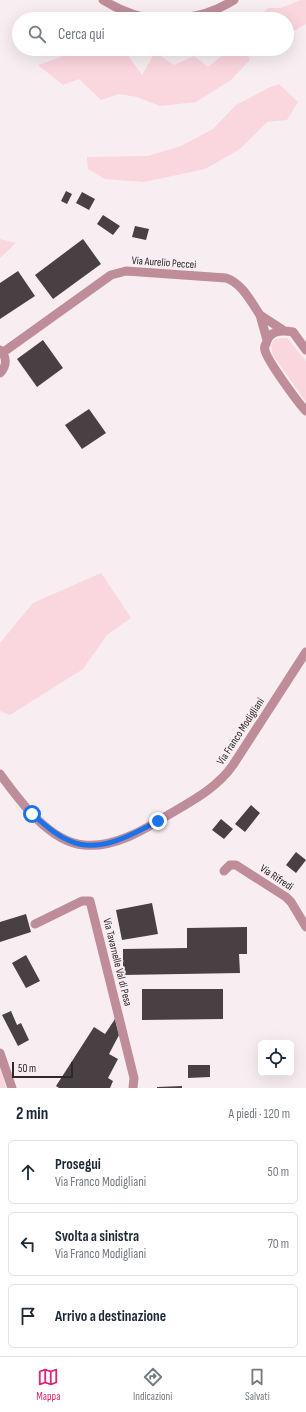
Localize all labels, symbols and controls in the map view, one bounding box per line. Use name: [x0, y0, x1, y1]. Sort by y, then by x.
search box: [12, 12, 294, 56]
icon: search: [26, 23, 48, 45]
text: Cerca qui: [58, 25, 105, 44]
street label: Via Aurelio Peccei: [131, 254, 197, 271]
street label: Via Franco Modigliani: [214, 695, 267, 767]
route start: [23, 805, 41, 823]
route end: [149, 812, 167, 830]
street label: Via Rifredi: [258, 862, 296, 893]
street label: Via Tavarnelle Val di Pesa: [100, 917, 135, 1007]
map controls: [258, 1040, 294, 1076]
button: locate: [258, 1040, 294, 1076]
scale bar: [12, 1060, 73, 1079]
text: 50 m: [18, 1062, 36, 1075]
text: 2 min: [16, 1104, 48, 1124]
text: A piedi · 120 m: [229, 1106, 290, 1122]
text: Prosegui: [55, 1155, 101, 1174]
icon: ahead: [17, 1161, 39, 1183]
text: 50 m: [268, 1164, 289, 1180]
text: Via Franco Modigliani: [55, 1174, 146, 1190]
text: Svolta a sinistra: [55, 1227, 139, 1246]
icon: left: [17, 1233, 39, 1255]
text: 70 m: [268, 1236, 289, 1252]
text: Via Franco Modigliani: [55, 1246, 146, 1262]
icon: arrive: [17, 1305, 39, 1327]
text: Arrivo a destinazione: [55, 1307, 166, 1326]
tab: Mappa: [36, 1366, 60, 1403]
tab: Indicazioni: [133, 1366, 172, 1403]
tab: Salvati: [245, 1366, 270, 1403]

